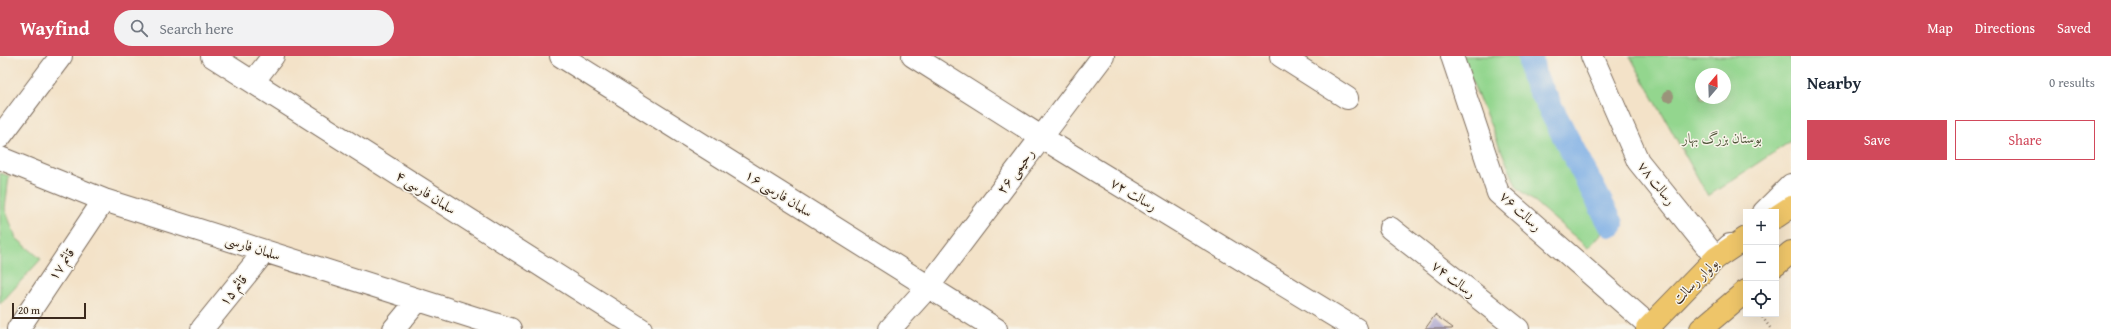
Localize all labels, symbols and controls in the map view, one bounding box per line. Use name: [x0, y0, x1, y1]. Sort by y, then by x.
search box: [114, 10, 394, 46]
text: Wayfind: [20, 14, 90, 42]
icon: search: [128, 17, 150, 39]
text: Search here: [160, 18, 234, 39]
text: Map: [1927, 18, 1953, 38]
text: Directions: [1975, 18, 2035, 38]
text: Saved: [2057, 18, 2091, 38]
north arrow: [1695, 68, 1731, 104]
text: Nearby: [1807, 70, 1861, 95]
text: 0 results: [2049, 73, 2095, 92]
button: Save: [1807, 120, 1947, 160]
button: Share: [1955, 120, 2095, 160]
park label: بوستان بزرگ بهار: [1680, 128, 1762, 148]
street label: رحیمی ۲۶: [991, 144, 1039, 198]
street label: رسالت ۷۸: [1633, 157, 1681, 209]
street label: سلمان فارسی ۱۶: [741, 164, 817, 222]
street label: سلمان فارسی ۴: [392, 165, 460, 219]
street label: رسالت ۷۲: [1107, 172, 1161, 216]
street label: رسالت ۷۶: [1496, 186, 1546, 236]
map controls: [1743, 209, 1779, 317]
button: +: [1743, 209, 1779, 245]
street label: سلمان فارسی: [223, 229, 283, 265]
street label: قائم ۱۷: [43, 244, 82, 286]
button: −: [1743, 245, 1779, 281]
street label: بولوار رسالت: [1667, 253, 1723, 309]
street label: رسالت ۷۴: [1428, 255, 1480, 303]
street label: قائم ۱۵: [214, 270, 254, 312]
button: locate: [1743, 281, 1779, 317]
scale bar: [12, 301, 86, 320]
text: 20 m: [18, 302, 40, 318]

